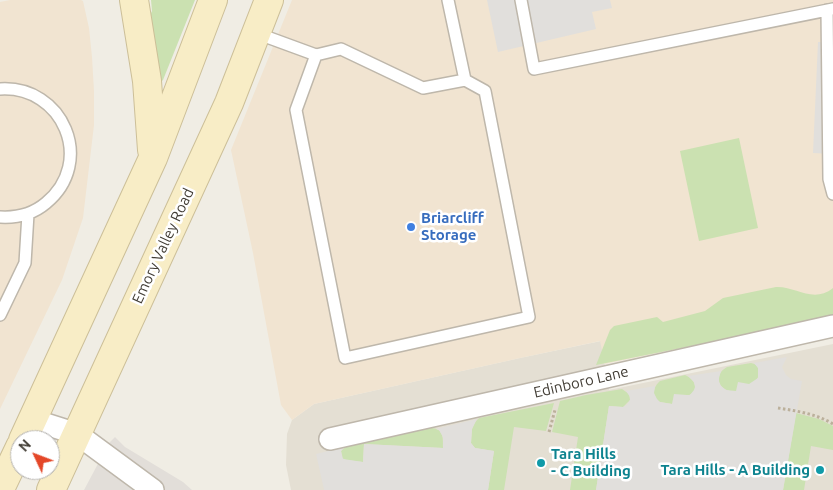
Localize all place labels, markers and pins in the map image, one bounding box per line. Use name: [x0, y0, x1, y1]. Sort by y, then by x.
place label: Briarcliff Storage: [421, 209, 484, 244]
marker: Briarcliff Storage: [405, 221, 417, 233]
place label: Tara Hills - C Building: [551, 445, 631, 480]
marker: Tara Hills - C Building: [535, 457, 547, 469]
place label: Tara Hills - A Building: [661, 461, 810, 479]
marker: Tara Hills - A Building: [814, 464, 826, 476]

